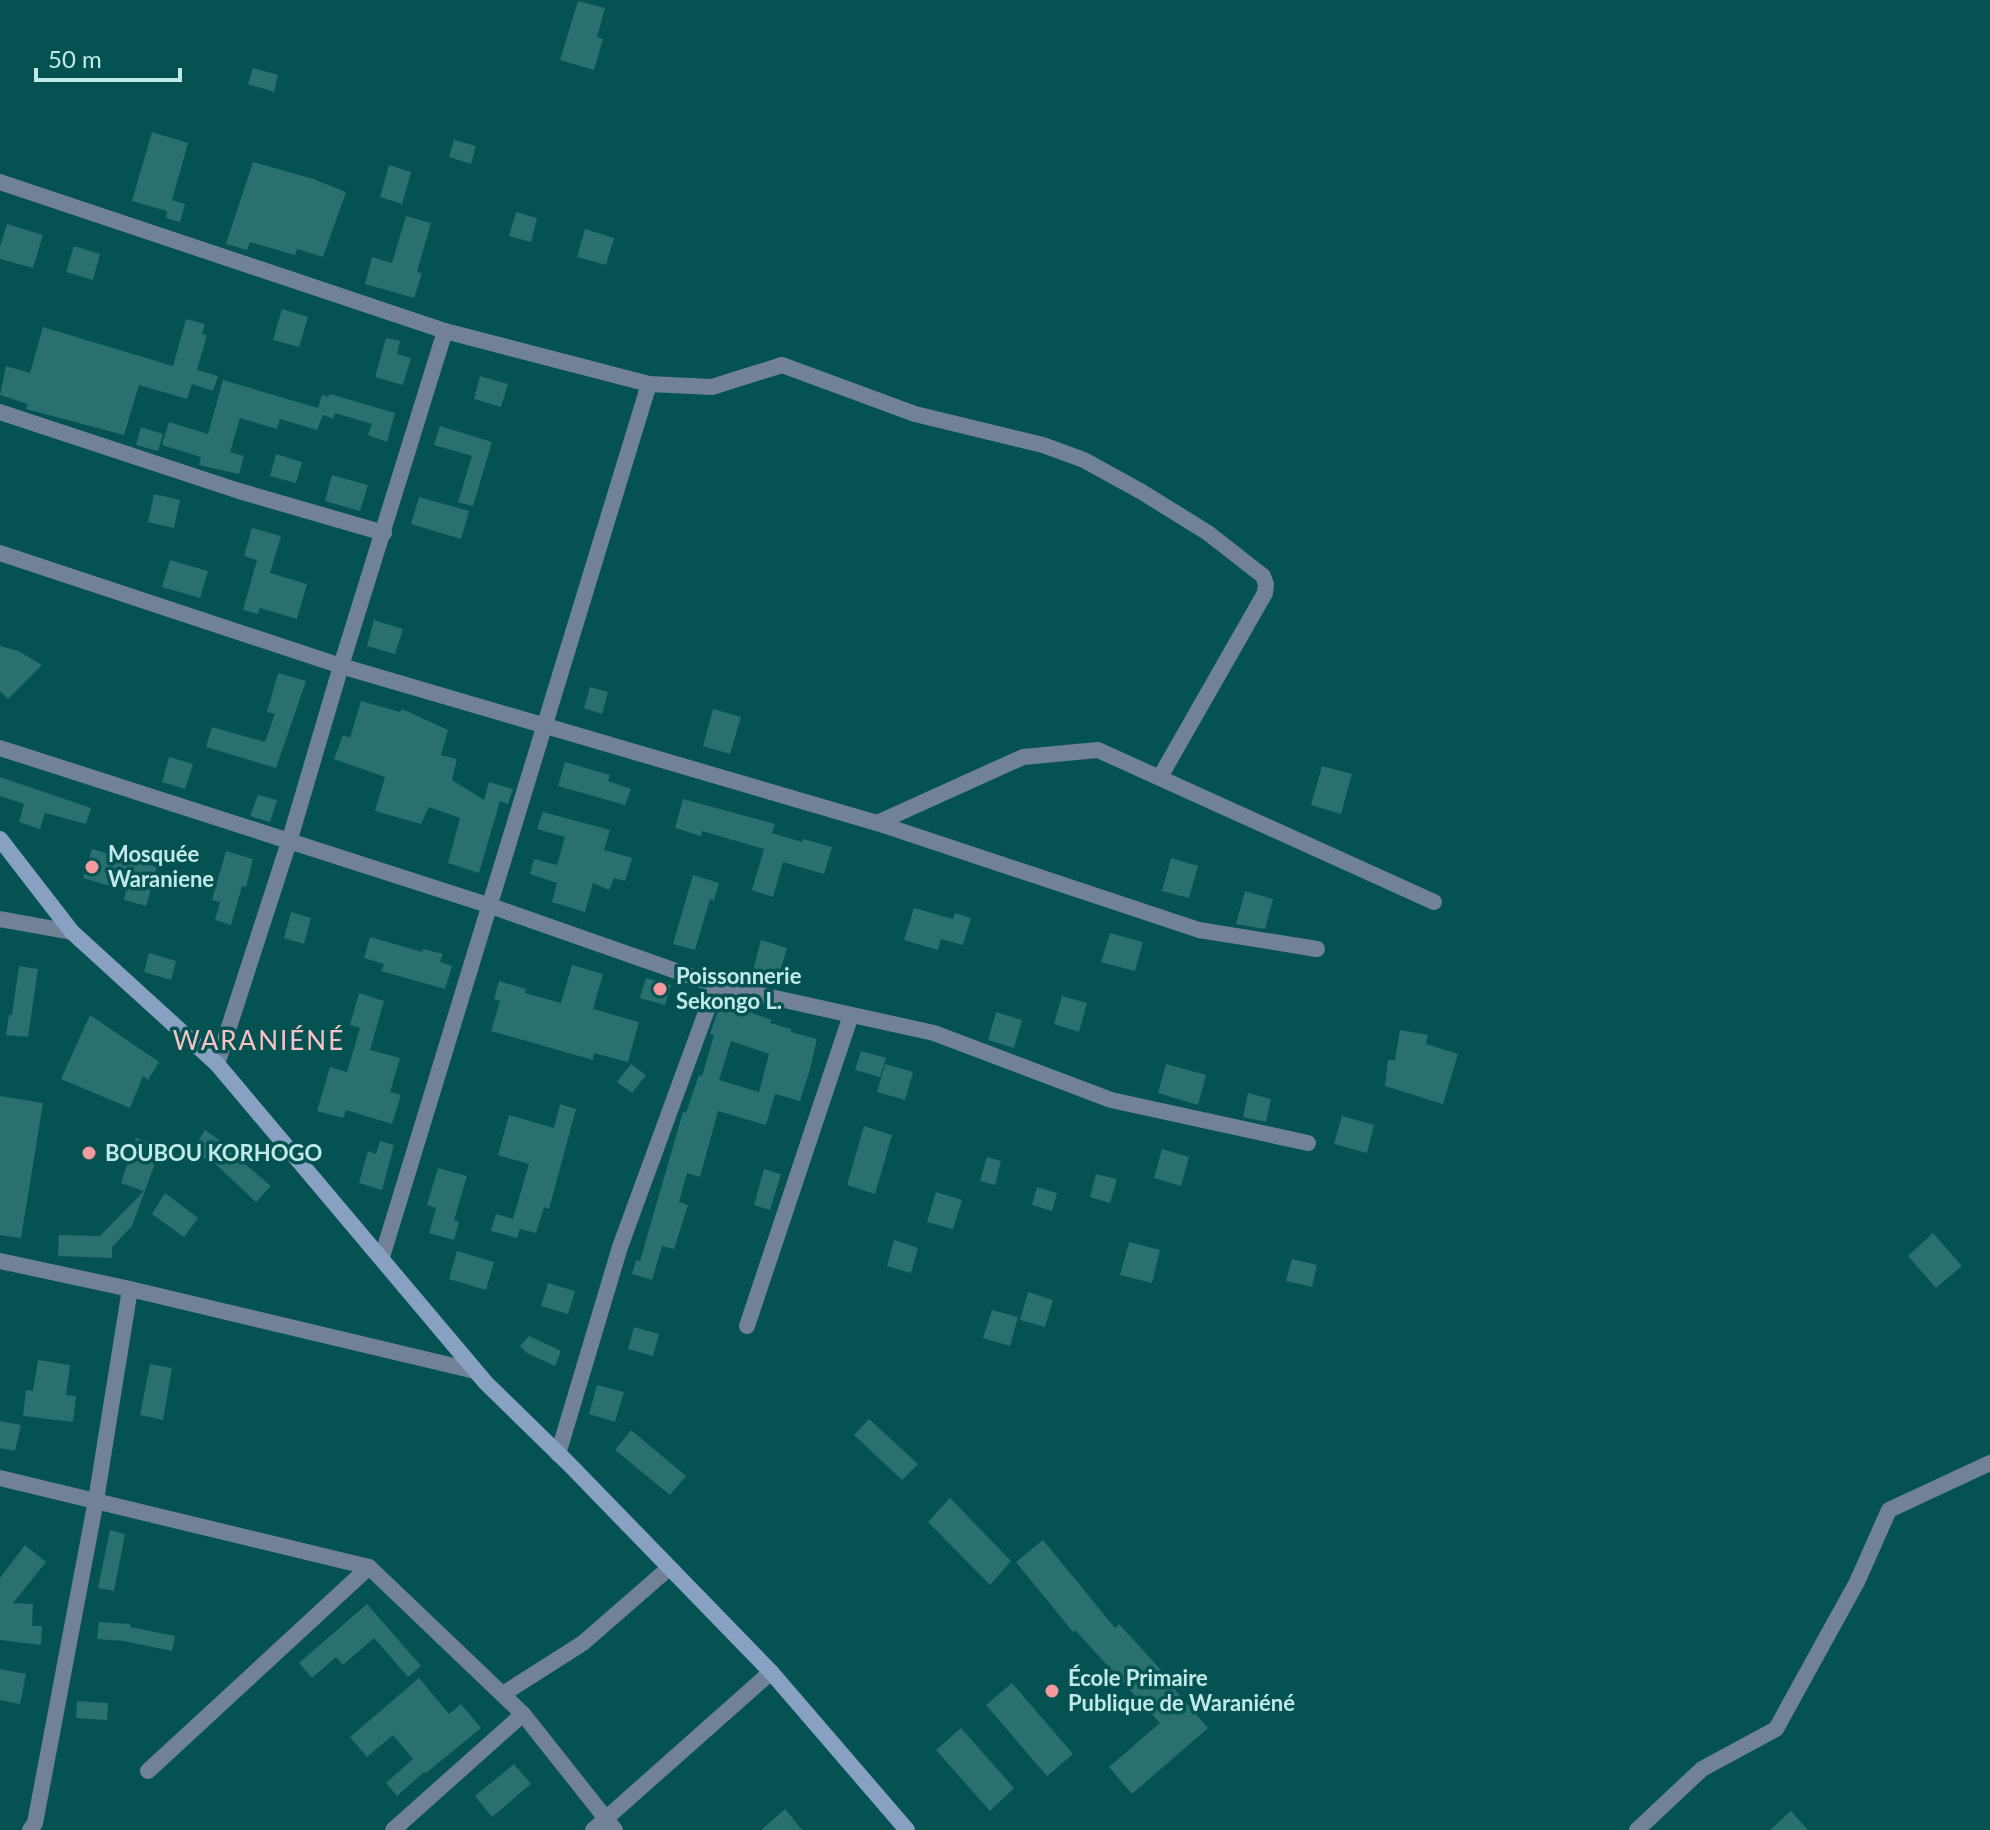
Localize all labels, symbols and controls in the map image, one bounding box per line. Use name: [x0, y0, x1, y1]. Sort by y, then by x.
scale bar: [36, 32, 180, 82]
text: 50 m: [48, 44, 102, 73]
place label: Mosquée Waraniene: [108, 840, 214, 892]
marker: Mosquée Waraniene: [83, 858, 101, 876]
place label: Poissonnerie Sekongo L.: [676, 962, 802, 1014]
marker: Poissonnerie Sekongo L.: [651, 980, 669, 998]
district label: WARANIÉNÉ: [173, 1024, 345, 1056]
place label: BOUBOU KORHOGO: [105, 1139, 322, 1166]
marker: BOUBOU KORHOGO: [80, 1144, 98, 1162]
place label: École Primaire Publique de Waraniéné: [1068, 1664, 1295, 1716]
marker: École Primaire Publique de Waraniéné: [1043, 1682, 1061, 1700]

